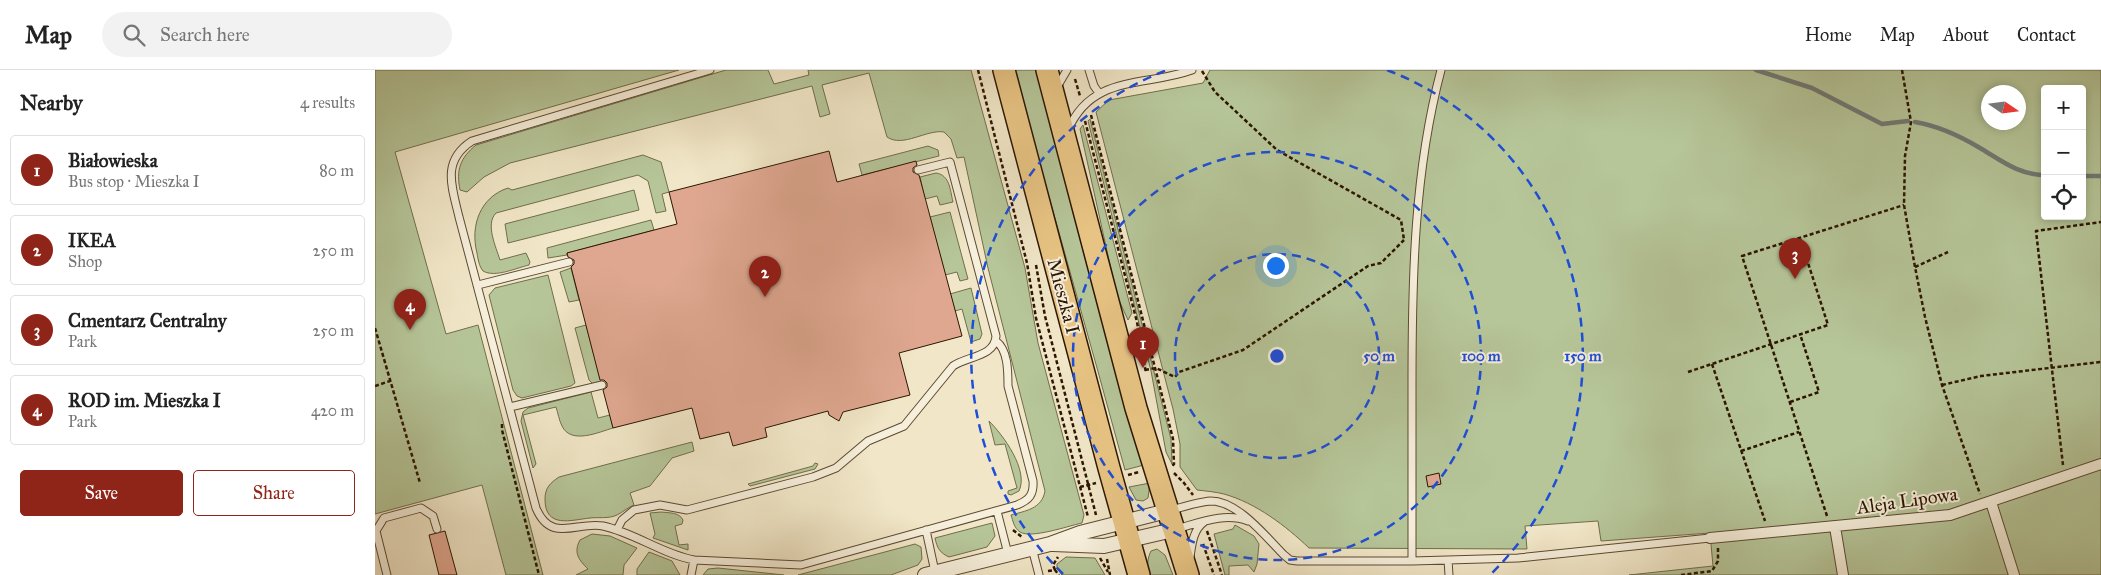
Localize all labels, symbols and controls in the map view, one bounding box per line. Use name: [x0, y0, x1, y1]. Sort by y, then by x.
search box: [102, 12, 452, 57]
text: Map: [25, 20, 72, 50]
icon: search: [120, 21, 148, 49]
text: Search here: [160, 23, 250, 46]
text: Home: [1805, 24, 1852, 46]
text: Map: [1880, 24, 1915, 46]
text: About: [1943, 24, 1989, 46]
text: Contact: [2017, 24, 2076, 46]
north arrow: [1981, 85, 2026, 130]
map controls: [2041, 85, 2086, 220]
button: +: [2041, 85, 2086, 130]
text: Nearby: [20, 90, 83, 116]
text: 4 results: [300, 93, 355, 112]
button: −: [2041, 130, 2086, 175]
text: Białowieska: [68, 149, 158, 172]
text: 1: [34, 161, 40, 180]
text: 80 m: [319, 161, 354, 180]
text: Bus stop · Mieszka I: [68, 172, 200, 191]
button: locate: [2041, 175, 2086, 220]
text: IKEA: [68, 229, 116, 252]
pin: 3: [1779, 238, 1811, 279]
text: 2: [33, 241, 41, 260]
text: 250 m: [313, 241, 354, 260]
text: Shop: [68, 252, 102, 271]
your location: [1263, 253, 1289, 279]
pin: 2: [749, 256, 781, 297]
street label: Mieszka I: [1042, 256, 1085, 337]
pin: 4: [394, 289, 426, 330]
text: Cmentarz Centralny: [68, 309, 227, 332]
text: 3: [34, 321, 40, 340]
text: 250 m: [313, 321, 354, 340]
pin: 1: [1127, 327, 1159, 368]
text: Park: [68, 332, 97, 351]
centre of rings: [1268, 347, 1286, 365]
text: 50 m: [1363, 347, 1395, 365]
text: 100 m: [1461, 347, 1501, 365]
text: 150 m: [1564, 347, 1602, 365]
text: ROD im. Mieszka I: [68, 389, 221, 412]
text: 4: [33, 401, 41, 420]
text: 420 m: [311, 401, 354, 420]
text: Park: [68, 412, 97, 431]
button: Save: [20, 470, 183, 516]
button: Share: [193, 470, 355, 516]
street label: Aleja Lipowa: [1854, 482, 1960, 519]

